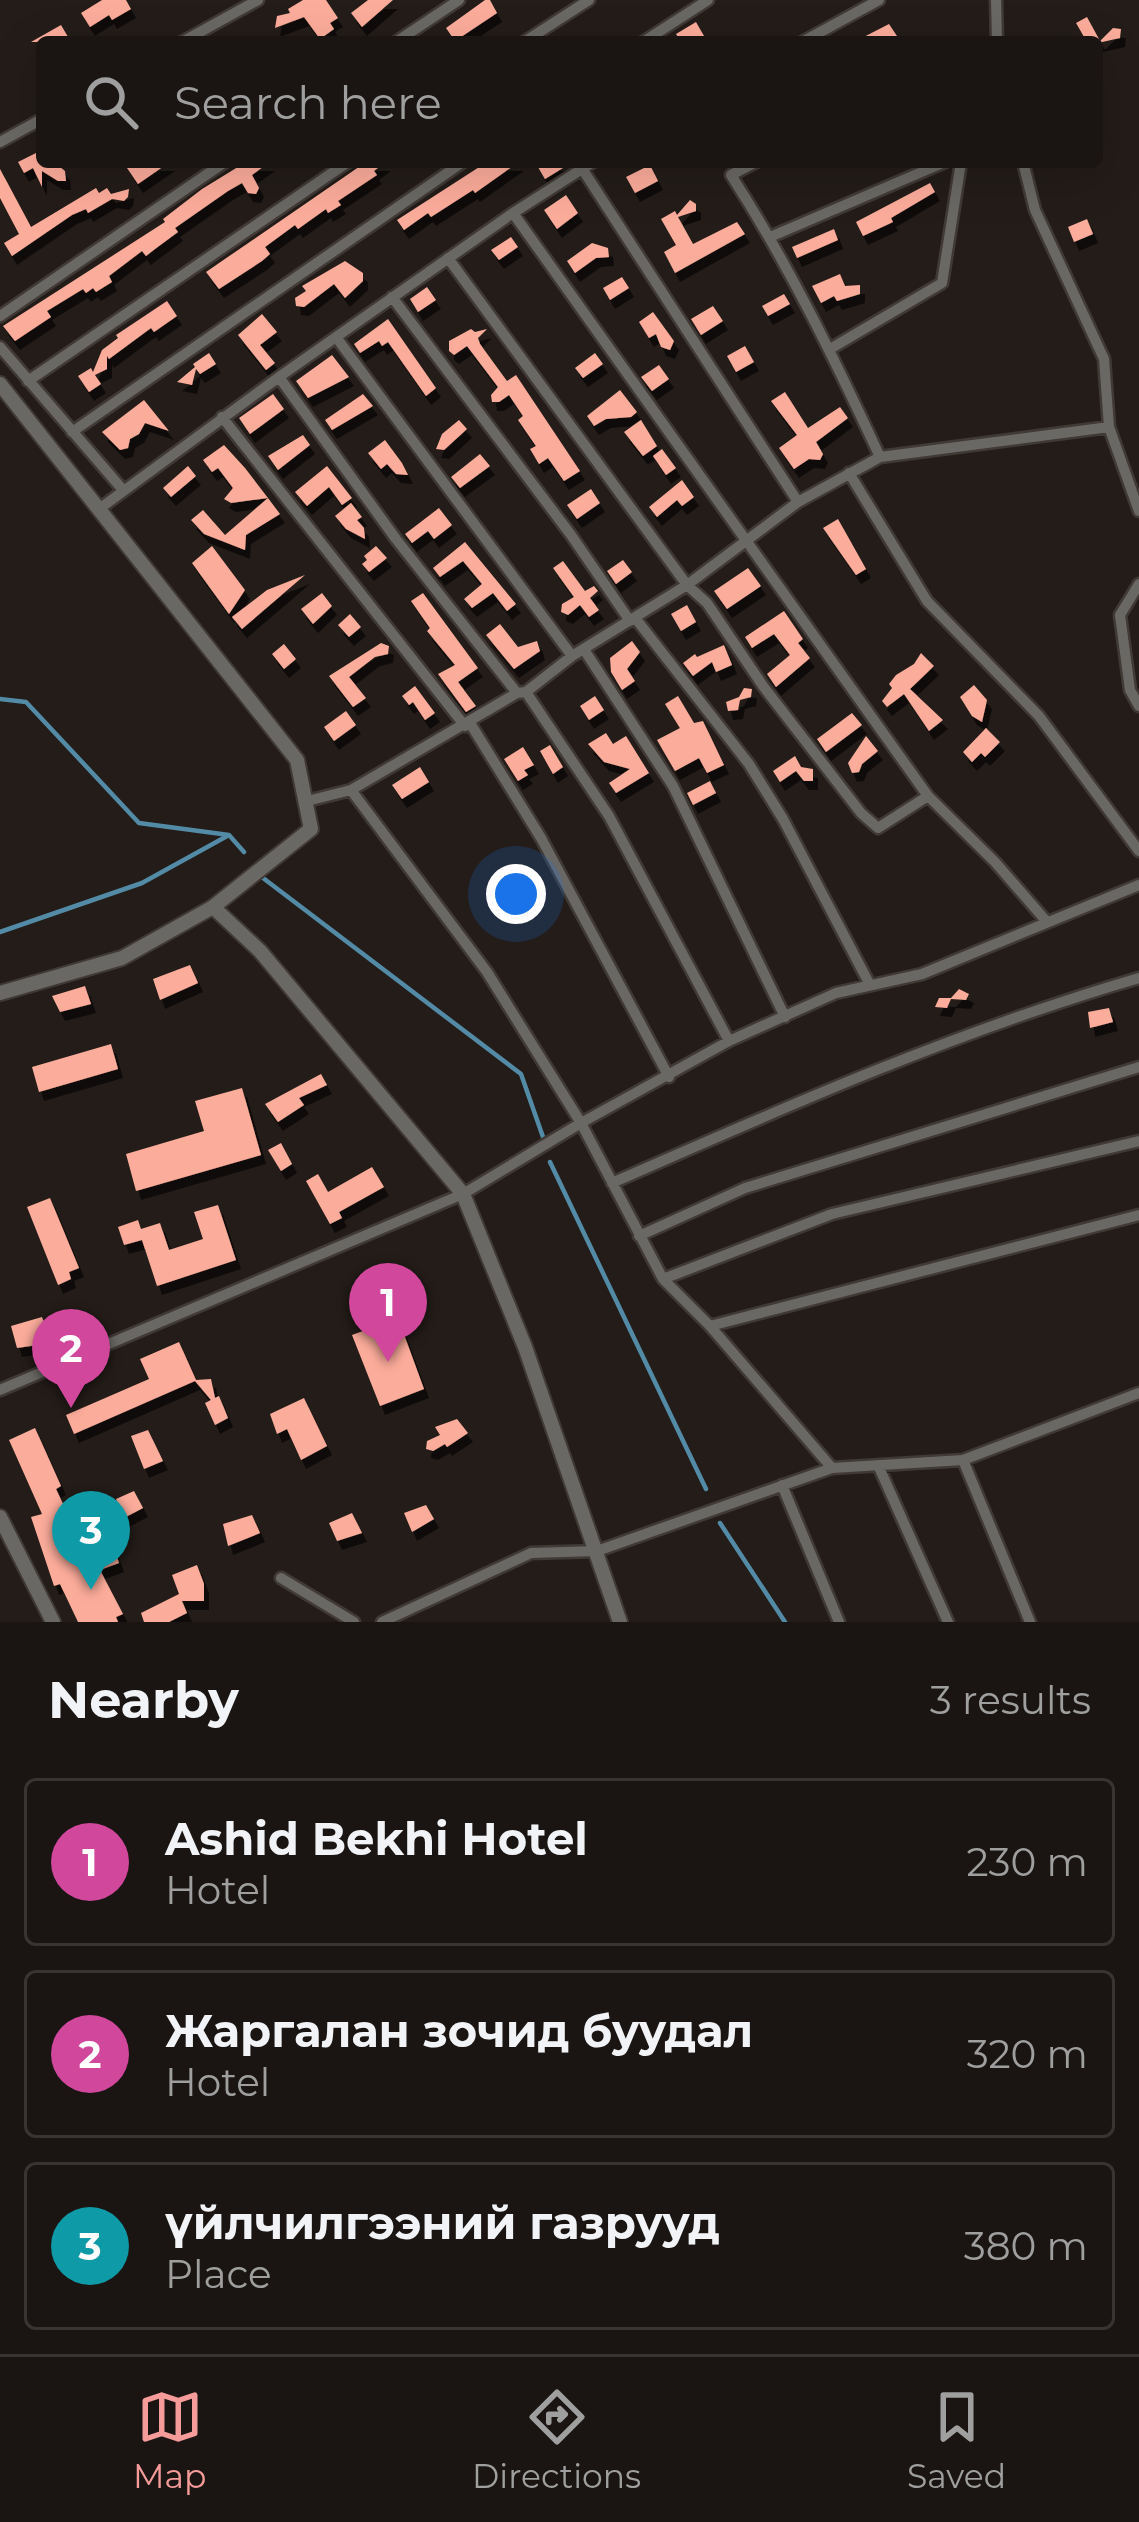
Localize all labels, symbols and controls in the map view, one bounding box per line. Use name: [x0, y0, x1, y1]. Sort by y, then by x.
search box: [36, 36, 1103, 168]
icon: search: [78, 69, 144, 135]
text: Search here: [174, 75, 442, 130]
your location: [486, 864, 546, 924]
pin: 1: [349, 1263, 427, 1362]
pin: 2: [32, 1309, 110, 1408]
pin: 3: [52, 1491, 130, 1590]
text: Nearby: [48, 1669, 239, 1731]
text: 3 results: [930, 1676, 1091, 1724]
text: Ashid Bekhi Hotel: [165, 1811, 588, 1866]
text: 1: [82, 1838, 98, 1886]
text: 230 m: [966, 1838, 1088, 1886]
text: Hotel: [165, 1866, 270, 1914]
text: Жаргалан зочид буудал: [165, 2003, 753, 2058]
text: 2: [78, 2030, 102, 2078]
text: 320 m: [967, 2030, 1088, 2078]
text: Hotel: [165, 2058, 270, 2106]
text: үйлчилгээний газрууд: [165, 2195, 720, 2250]
text: 3: [78, 2222, 102, 2270]
text: 380 m: [964, 2222, 1088, 2270]
text: Place: [165, 2250, 272, 2298]
tab: Map: [133, 2384, 206, 2496]
tab: Directions: [472, 2384, 641, 2496]
tab: Saved: [907, 2384, 1006, 2496]

